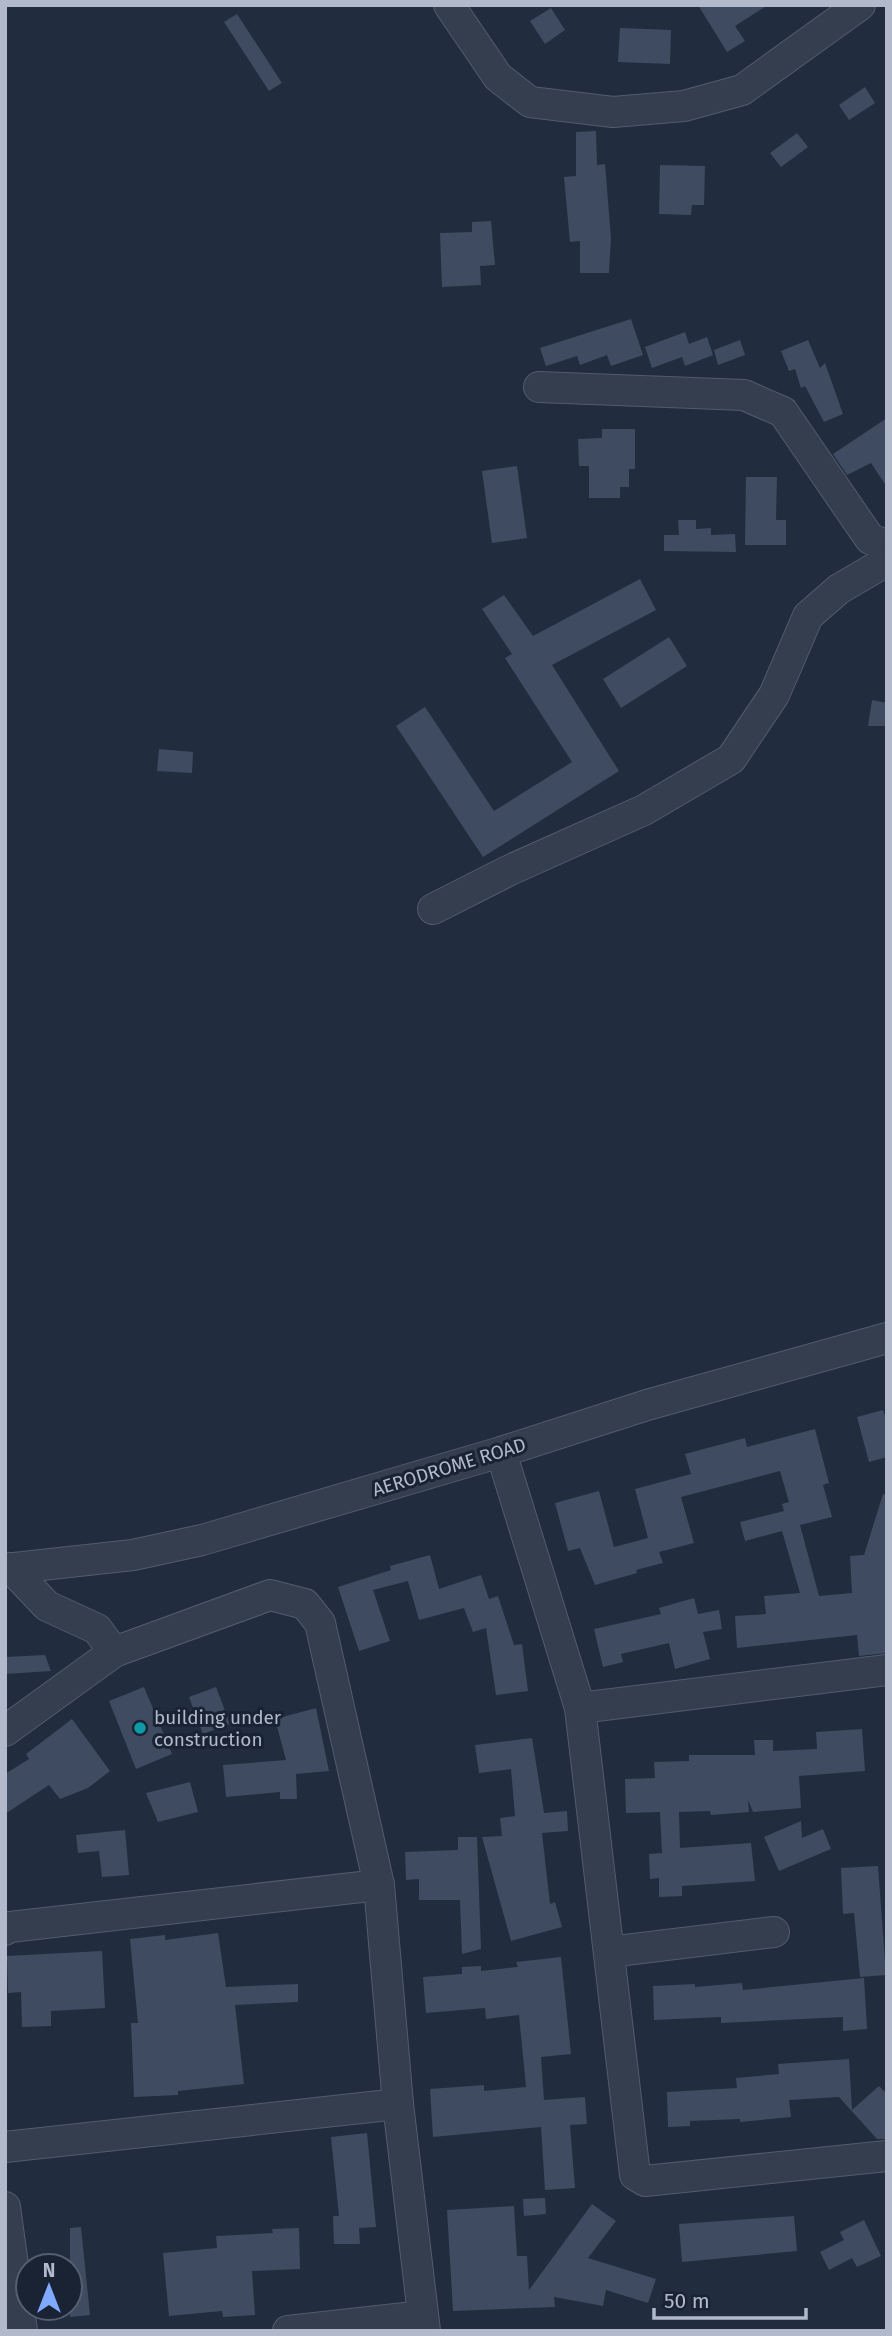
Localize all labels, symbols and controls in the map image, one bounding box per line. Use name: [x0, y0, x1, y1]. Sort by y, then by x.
street label: AERODROME ROAD: [369, 1433, 529, 1501]
place label: building under construction: [154, 1706, 282, 1751]
marker: building under construction: [132, 1720, 148, 1736]
north arrow: [14, 2252, 84, 2322]
text: N: [43, 2259, 55, 2282]
scale bar: [654, 2276, 806, 2320]
text: 50 m: [664, 2288, 710, 2314]

